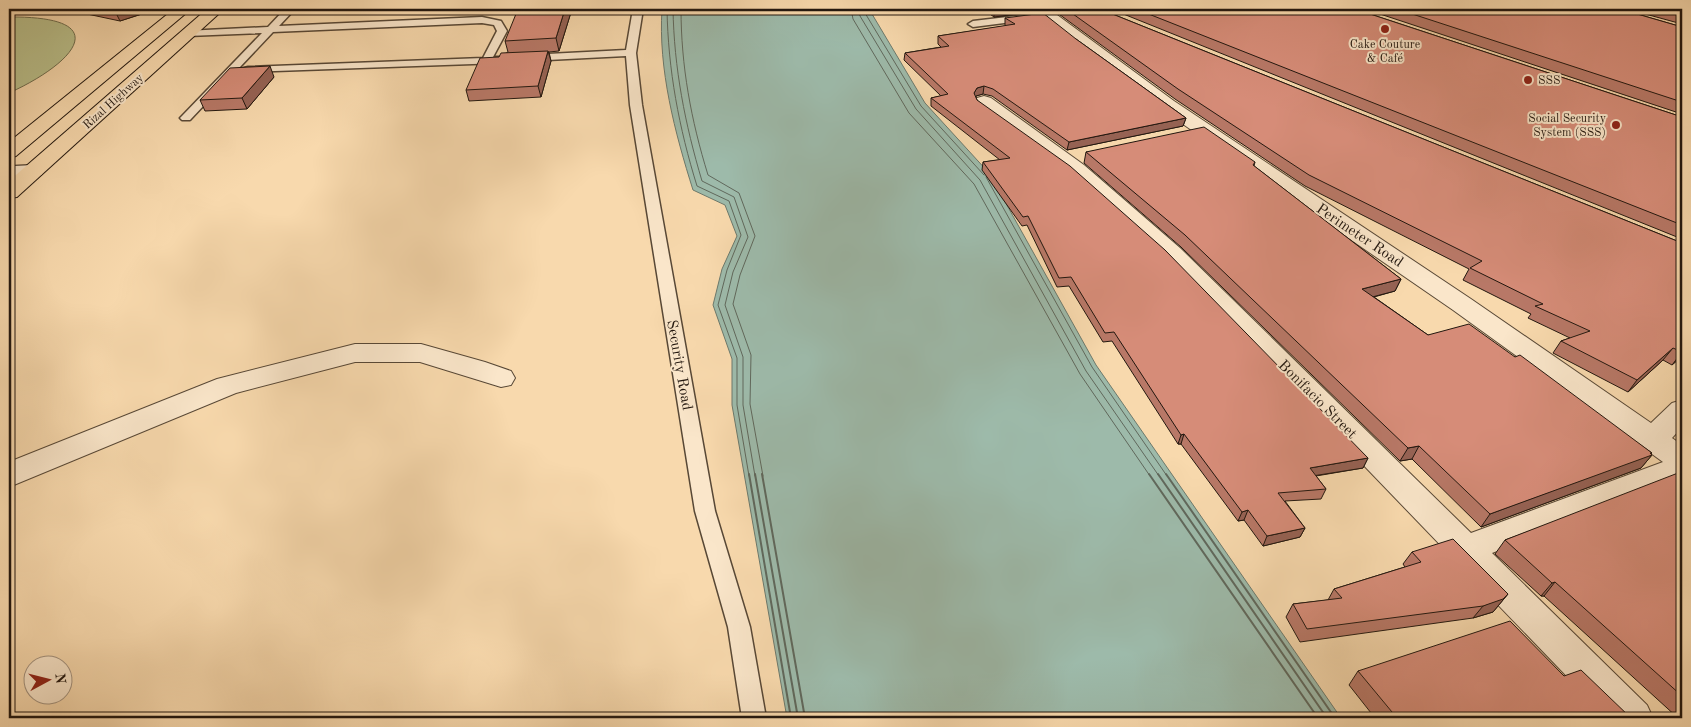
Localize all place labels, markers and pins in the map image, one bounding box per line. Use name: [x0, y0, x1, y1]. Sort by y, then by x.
marker: Cake Couture & Café: [1379, 23, 1391, 35]
place label: Cake Couture & Café: [1350, 39, 1421, 65]
marker: SSS: [1522, 74, 1534, 86]
place label: SSS: [1538, 75, 1560, 87]
place label: Social Security System (SSS): [1528, 113, 1607, 139]
marker: Social Security System (SSS): [1610, 119, 1622, 131]

